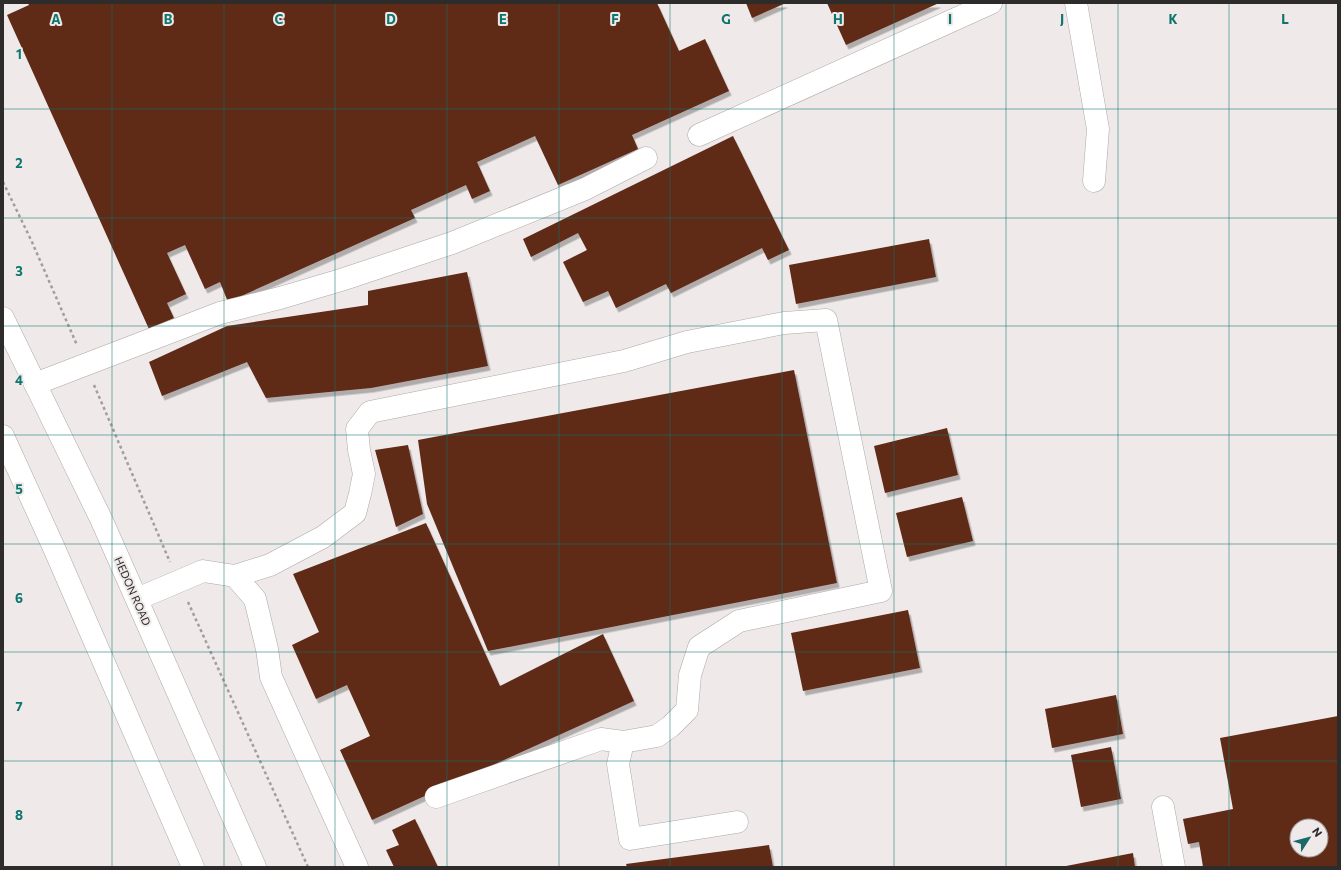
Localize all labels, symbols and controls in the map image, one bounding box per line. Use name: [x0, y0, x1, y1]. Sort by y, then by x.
text: A: [51, 11, 61, 27]
text: B: [164, 11, 173, 27]
text: C: [275, 11, 284, 27]
text: D: [386, 11, 396, 27]
text: E: [499, 11, 507, 27]
text: F: [611, 11, 619, 27]
text: G: [721, 11, 731, 27]
text: H: [833, 11, 843, 27]
text: I: [948, 11, 952, 27]
text: J: [1060, 11, 1064, 27]
text: K: [1168, 11, 1178, 27]
text: L: [1281, 11, 1289, 27]
text: 1: [16, 46, 22, 62]
text: 2: [15, 155, 23, 171]
text: 3: [15, 263, 23, 279]
text: 4: [15, 372, 23, 388]
text: 5: [15, 481, 23, 497]
street label: HEDON ROAD: [112, 555, 154, 627]
text: 6: [15, 590, 23, 606]
text: 7: [15, 698, 23, 714]
text: 8: [15, 807, 23, 823]
north arrow: [1289, 818, 1329, 858]
text: N: [1310, 825, 1325, 839]

